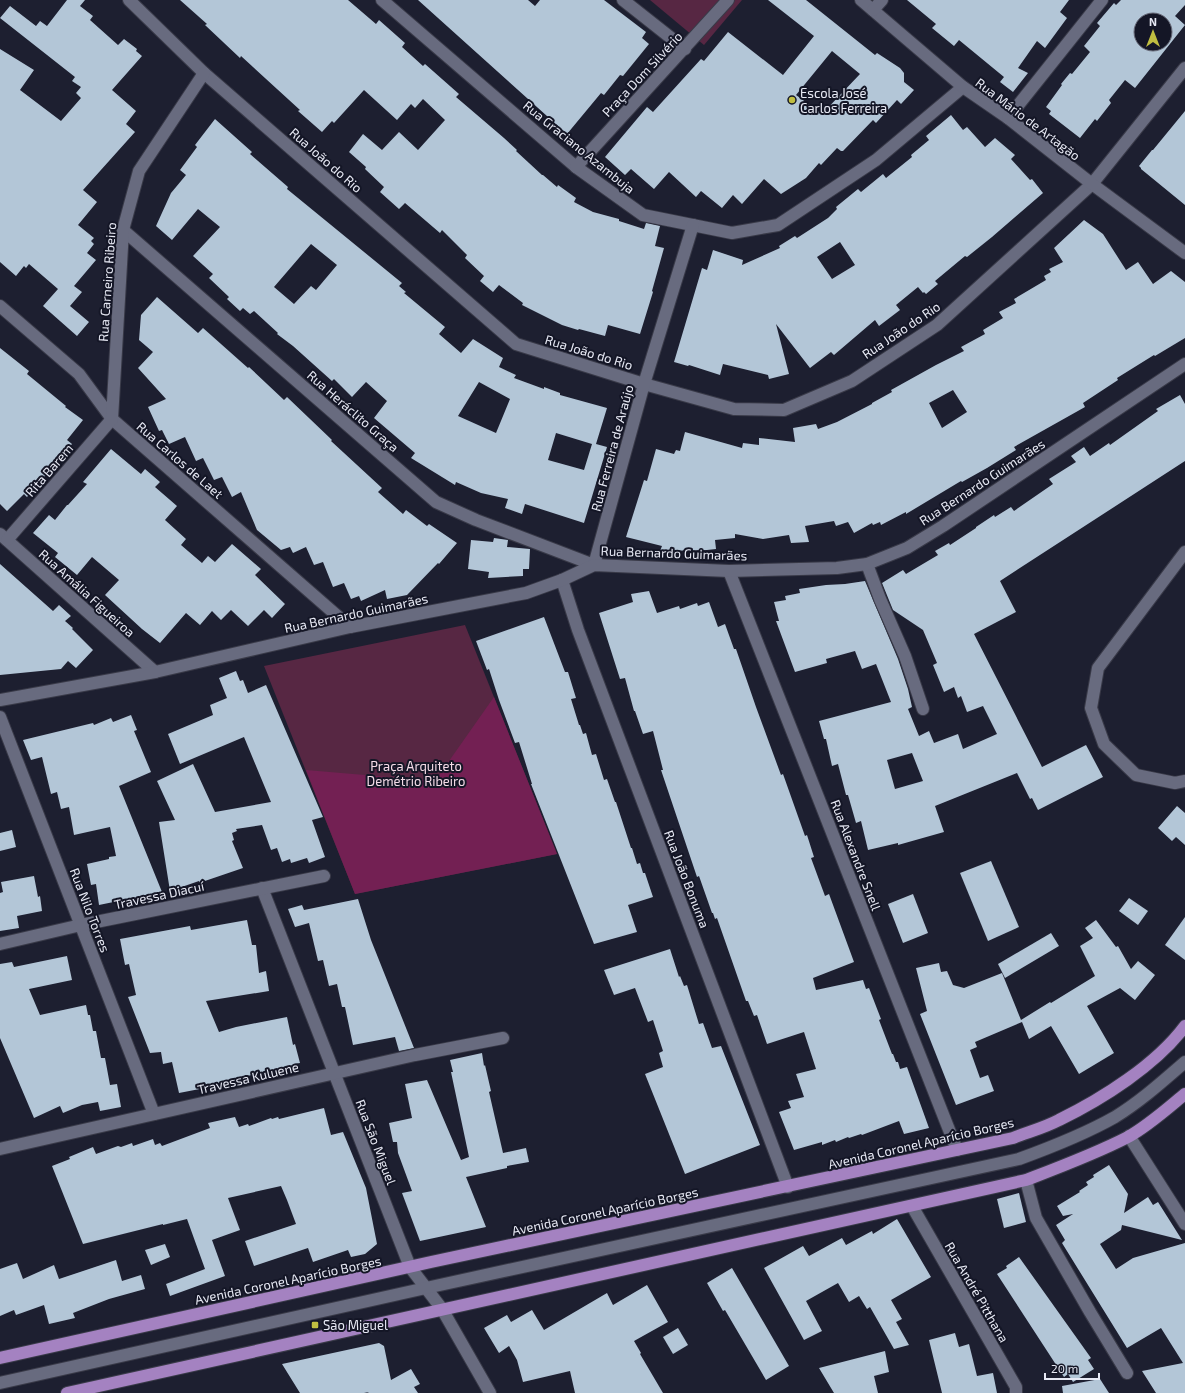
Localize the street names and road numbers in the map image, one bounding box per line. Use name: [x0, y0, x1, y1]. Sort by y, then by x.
street label: Praça Dom Silvério: [598, 28, 686, 121]
street label: Rua Mário de Artagão: [973, 74, 1083, 164]
street label: Rua Graciano Azambuja: [520, 97, 638, 197]
street label: Rua João do Rio: [286, 124, 366, 196]
street label: Rua Carneiro Ribeiro: [95, 222, 119, 342]
street label: Rua João do Rio: [859, 298, 943, 362]
street label: Rua João do Rio: [543, 331, 635, 373]
street label: Rua Heráclito Graça: [303, 367, 402, 456]
street label: Rua Ferreira de Araújo: [587, 383, 637, 513]
street label: Rua Carlos de Laet: [134, 418, 226, 502]
street label: Rua Bernardo Guimarães: [916, 435, 1048, 529]
street label: Rita Barem: [22, 440, 76, 500]
street label: Rua Bernardo Guimarães: [601, 542, 747, 564]
street label: Rua Amália Figueiroa: [36, 546, 138, 640]
street label: Rua Bernardo Guimarães: [283, 590, 429, 636]
street label: Rua Alexandre Snell: [827, 797, 885, 913]
street label: Rua João Bonuma: [661, 828, 713, 930]
street label: Rua Nilo Torres: [67, 866, 113, 954]
street label: Travessa Diacuí: [112, 877, 206, 912]
street label: Travessa Kuluene: [196, 1059, 300, 1097]
street label: Rua São Miguel: [352, 1097, 400, 1187]
street label: Avenida Coronel Aparício Borges: [827, 1114, 1015, 1172]
street label: Avenida Coronel Aparício Borges: [510, 1183, 700, 1239]
street label: Rua André Pitthana: [942, 1239, 1012, 1345]
street label: Avenida Coronel Aparício Borges: [193, 1252, 383, 1308]

